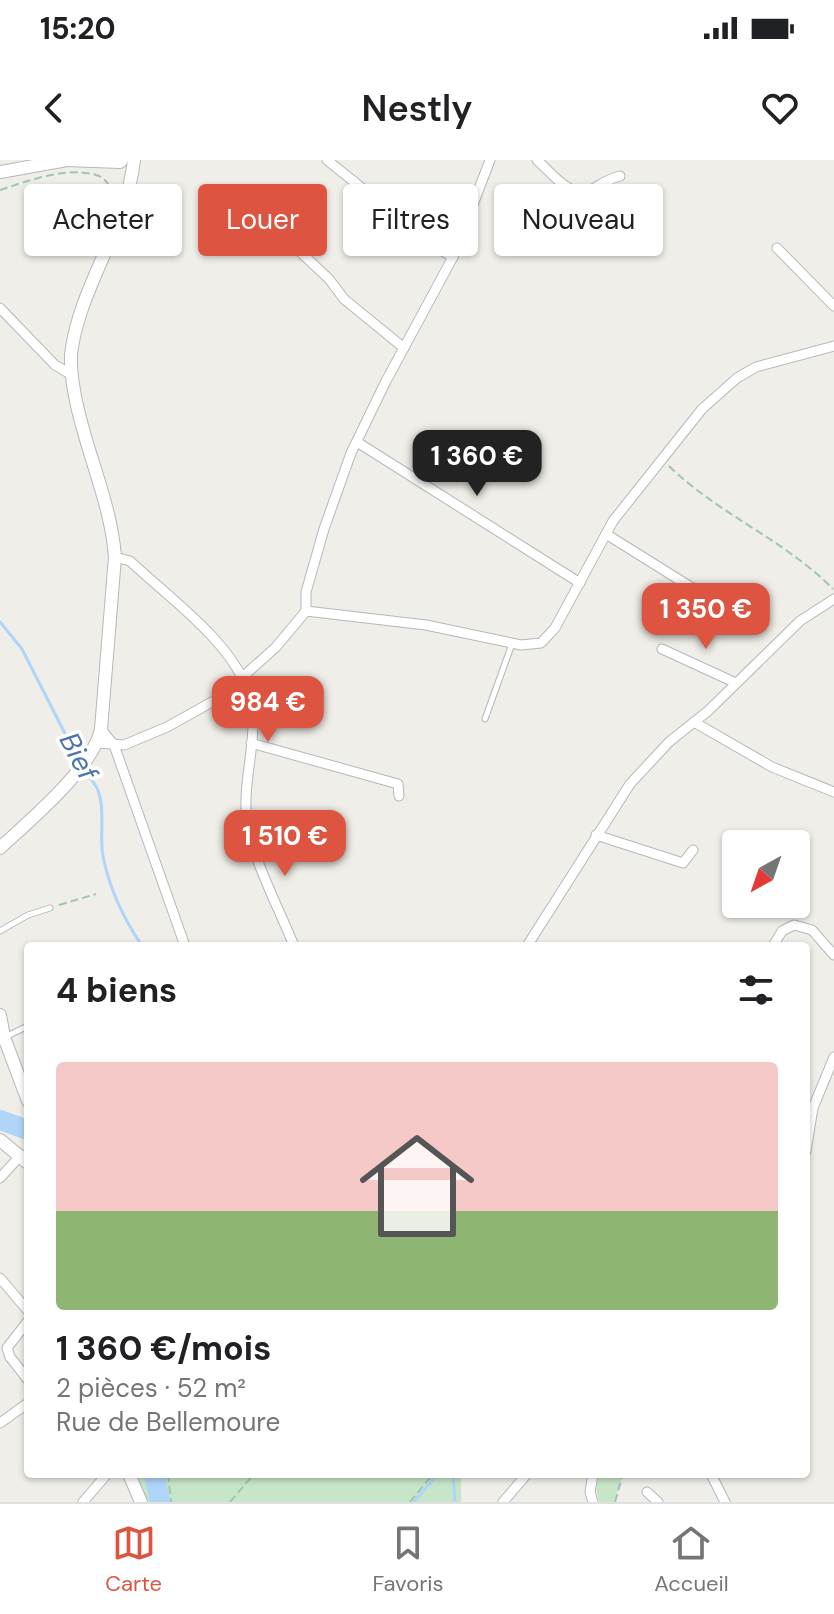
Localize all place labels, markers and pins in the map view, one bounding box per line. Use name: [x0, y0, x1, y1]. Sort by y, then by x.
pin: 1 360 €: [403, 430, 551, 498]
pin: 1 350 €: [632, 583, 780, 651]
pin: 984 €: [212, 676, 324, 744]
pin: 1 510 €: [211, 810, 359, 878]

